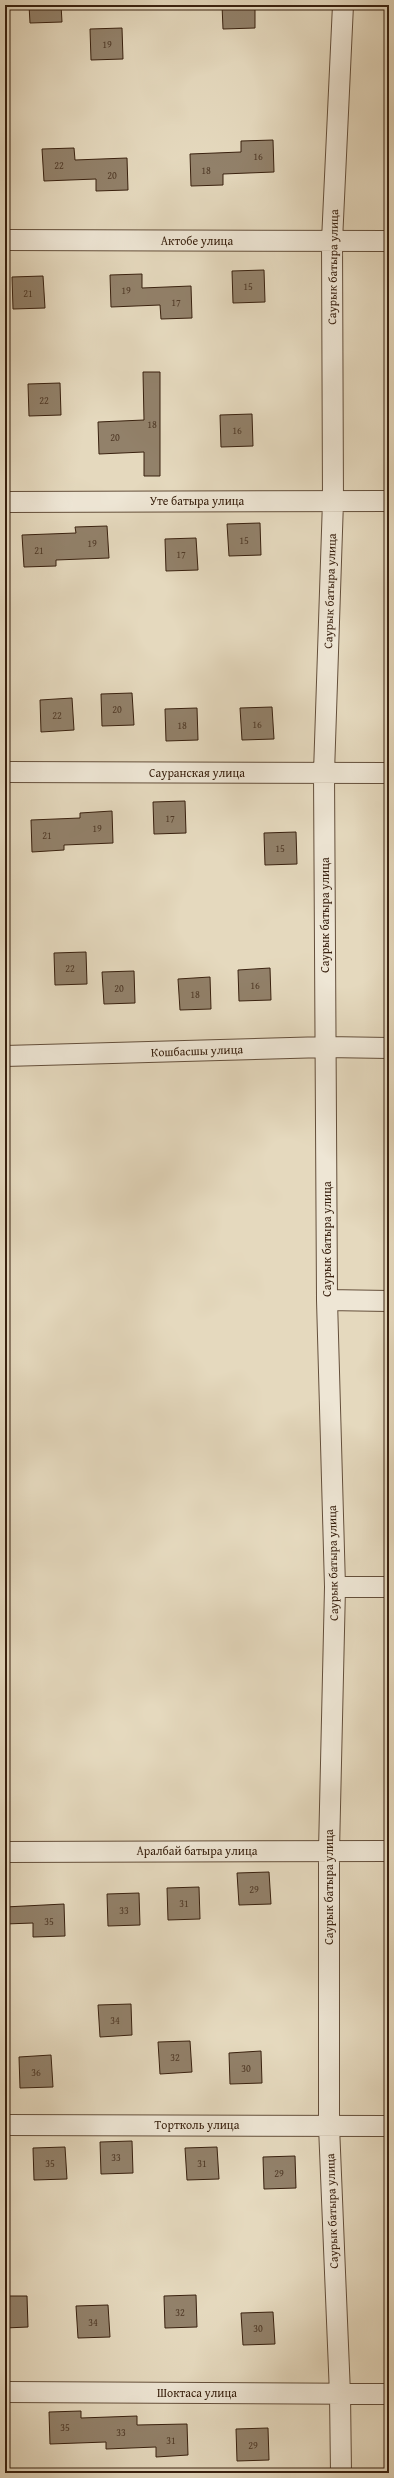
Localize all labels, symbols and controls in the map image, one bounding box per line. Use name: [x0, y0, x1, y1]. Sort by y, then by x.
house number: 19: [102, 37, 112, 52]
house number: 16: [253, 149, 263, 164]
house number: 22: [54, 158, 64, 173]
house number: 18: [201, 163, 211, 178]
house number: 20: [107, 168, 117, 183]
street label: Саурык батыра улица: [323, 209, 342, 325]
street label: Актобе улица: [161, 232, 233, 249]
house number: 15: [243, 279, 253, 294]
house number: 19: [121, 283, 131, 298]
house number: 21: [23, 286, 33, 301]
house number: 17: [171, 295, 181, 310]
house number: 22: [39, 393, 49, 408]
house number: 18: [147, 417, 157, 432]
house number: 16: [232, 423, 242, 438]
house number: 20: [110, 430, 120, 445]
street label: Уте батыра улица: [150, 492, 245, 509]
house number: 15: [239, 533, 249, 548]
street label: Саурык батыра улица: [319, 533, 340, 649]
house number: 19: [87, 536, 97, 551]
house number: 21: [34, 543, 44, 558]
house number: 17: [176, 547, 186, 562]
house number: 20: [112, 702, 122, 717]
house number: 22: [52, 708, 62, 723]
house number: 16: [252, 717, 262, 732]
house number: 18: [177, 718, 187, 733]
street label: Сауранская улица: [149, 764, 245, 781]
house number: 17: [165, 811, 175, 826]
house number: 19: [92, 821, 102, 836]
house number: 21: [42, 828, 52, 843]
house number: 15: [275, 841, 285, 856]
street label: Саурык батыра улица: [316, 857, 333, 973]
house number: 22: [65, 961, 75, 976]
house number: 16: [250, 978, 260, 993]
house number: 20: [114, 981, 124, 996]
house number: 18: [190, 987, 200, 1002]
street label: Кошбасшы улица: [151, 1040, 244, 1061]
street label: Саурык батыра улица: [318, 1181, 335, 1297]
street label: Саурык батыра улица: [323, 1505, 342, 1621]
street label: Саурык батыра улица: [320, 1829, 337, 1945]
street label: Аралбай батыра улица: [137, 1842, 258, 1859]
house number: 29: [249, 1882, 259, 1897]
house number: 31: [179, 1896, 189, 1911]
house number: 33: [119, 1903, 129, 1918]
house number: 35: [44, 1914, 54, 1929]
house number: 34: [110, 2013, 120, 2028]
house number: 32: [170, 2050, 180, 2065]
house number: 30: [241, 2061, 251, 2076]
house number: 36: [31, 2065, 41, 2080]
street label: Тортколь улица: [155, 2116, 240, 2133]
house number: 33: [111, 2150, 121, 2165]
street label: Саурык батыра улица: [321, 2153, 342, 2269]
house number: 35: [45, 2156, 55, 2171]
house number: 31: [197, 2156, 207, 2171]
house number: 29: [274, 2166, 284, 2181]
house number: 32: [175, 2305, 185, 2320]
house number: 34: [88, 2315, 98, 2330]
house number: 30: [253, 2321, 263, 2336]
street label: Шоктаса улица: [157, 2384, 237, 2401]
house number: 35: [60, 2420, 70, 2435]
house number: 33: [116, 2425, 126, 2440]
house number: 31: [166, 2433, 176, 2448]
house number: 29: [248, 2438, 258, 2453]

